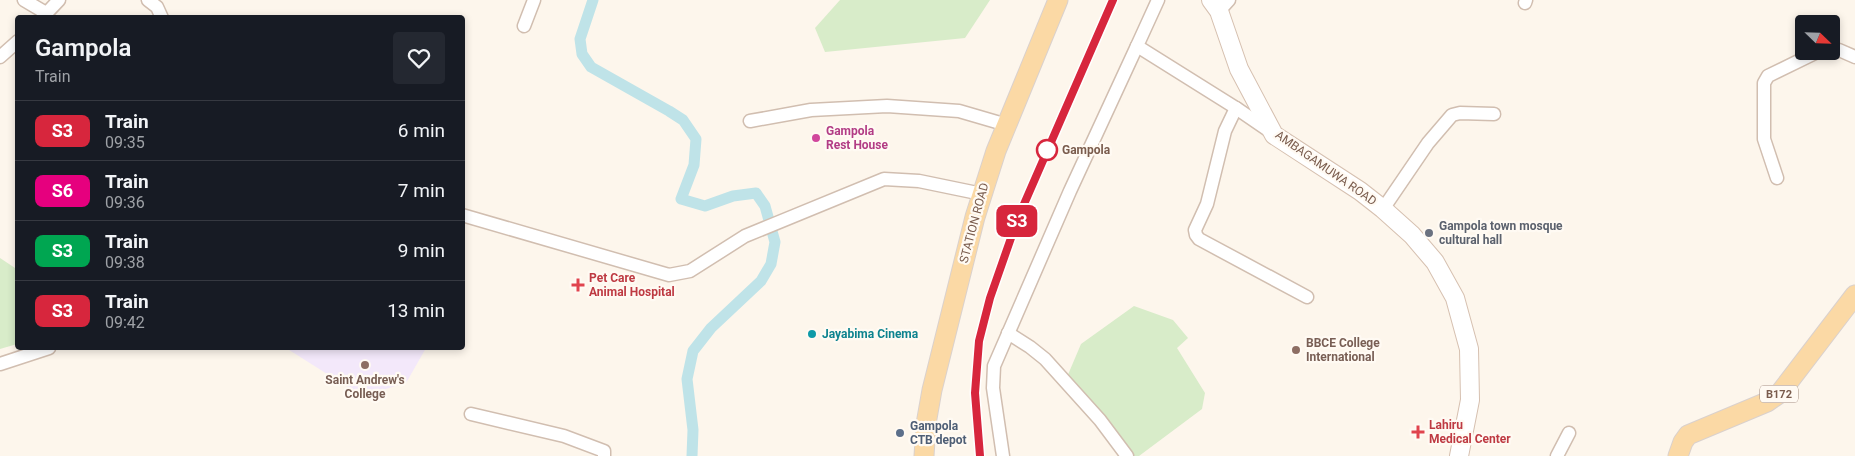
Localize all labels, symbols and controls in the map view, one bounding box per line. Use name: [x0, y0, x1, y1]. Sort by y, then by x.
north arrow: [1795, 15, 1840, 60]
map controls: [1795, 15, 1840, 60]
button: heart: [393, 32, 445, 84]
text: Gampola: [35, 34, 131, 62]
text: Train: [35, 67, 71, 86]
text: Train: [105, 110, 149, 133]
text: 6 min: [398, 119, 445, 142]
text: S3: [52, 120, 73, 141]
place label: Gampola Rest House: [826, 124, 889, 152]
street label: AMBAGAMUWA ROAD: [1273, 128, 1379, 208]
marker: Gampola Rest House: [810, 132, 822, 144]
text: 09:35: [105, 133, 145, 152]
marker: Gampola: [1036, 139, 1058, 161]
place label: Gampola: [1062, 143, 1111, 157]
text: Train: [105, 170, 149, 193]
text: 7 min: [398, 179, 445, 202]
text: S6: [52, 180, 73, 201]
street label: STATION ROAD: [957, 181, 991, 265]
text: 09:36: [105, 193, 145, 212]
line badge: S3: [994, 205, 1040, 237]
text: S3: [1006, 210, 1028, 231]
place label: Gampola town mosque cultural hall: [1439, 219, 1563, 247]
marker: Gampola town mosque cultural hall: [1423, 227, 1435, 239]
text: Train: [105, 230, 149, 253]
text: 9 min: [398, 239, 445, 262]
text: S3: [52, 240, 73, 261]
text: 09:38: [105, 253, 145, 272]
place label: Pet Care Animal Hospital: [589, 271, 675, 299]
marker: Pet Care Animal Hospital: [571, 278, 585, 292]
text: Train: [105, 290, 149, 313]
text: 13 min: [387, 299, 445, 322]
text: S3: [52, 300, 73, 321]
text: 09:42: [105, 313, 145, 332]
place label: Jayabima Cinema: [822, 327, 919, 341]
marker: Jayabima Cinema: [806, 328, 818, 340]
place label: BBCE College International: [1306, 336, 1380, 364]
marker: BBCE College International: [1290, 344, 1302, 356]
marker: Saint Andrew's College: [359, 359, 371, 371]
place label: Saint Andrew's College: [325, 373, 405, 401]
road number: B172: [1760, 386, 1798, 402]
place label: Lahiru Medical Center: [1429, 418, 1511, 446]
place label: Gampola CTB depot: [910, 419, 967, 447]
marker: Lahiru Medical Center: [1411, 425, 1425, 439]
marker: Gampola CTB depot: [894, 427, 906, 439]

